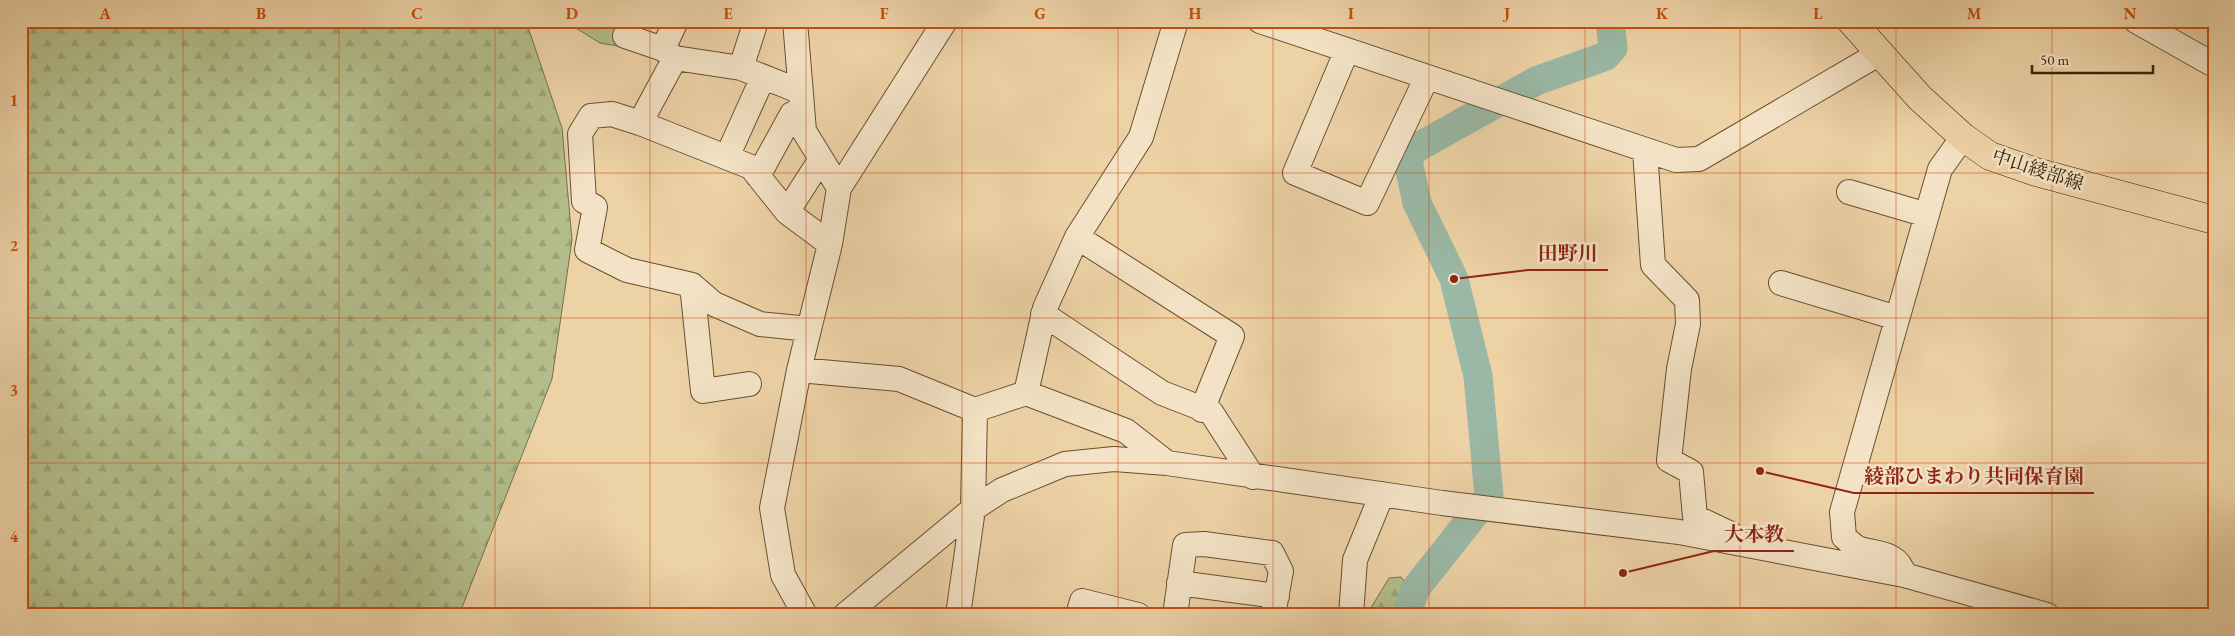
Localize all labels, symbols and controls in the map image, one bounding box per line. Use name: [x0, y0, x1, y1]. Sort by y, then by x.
text: A: [98, 3, 111, 24]
text: B: [256, 3, 266, 24]
text: C: [411, 3, 423, 24]
text: D: [566, 3, 578, 24]
text: E: [723, 3, 733, 24]
text: F: [880, 3, 889, 24]
text: G: [1034, 3, 1046, 24]
text: H: [1189, 3, 1202, 24]
text: I: [1348, 3, 1354, 24]
text: J: [1502, 3, 1510, 24]
text: K: [1656, 3, 1669, 24]
text: L: [1813, 3, 1823, 24]
text: M: [1967, 3, 1982, 24]
text: N: [2124, 3, 2137, 24]
scale bar: [2032, 42, 2154, 74]
text: 50 m: [2040, 50, 2069, 69]
text: 1: [10, 90, 18, 111]
street label: 中山綾部線: [1989, 143, 2087, 196]
text: 2: [10, 235, 19, 256]
callout: 田野川: [1528, 235, 1608, 270]
text: 田野川: [1538, 240, 1598, 266]
text: 3: [10, 380, 18, 401]
callout: 綾部ひまわり共同保育園: [1854, 458, 2094, 493]
text: 綾部ひまわり共同保育園: [1864, 463, 2084, 489]
callout: 大本教: [1714, 516, 1794, 551]
text: 大本教: [1724, 521, 1784, 547]
text: 4: [10, 526, 19, 547]

